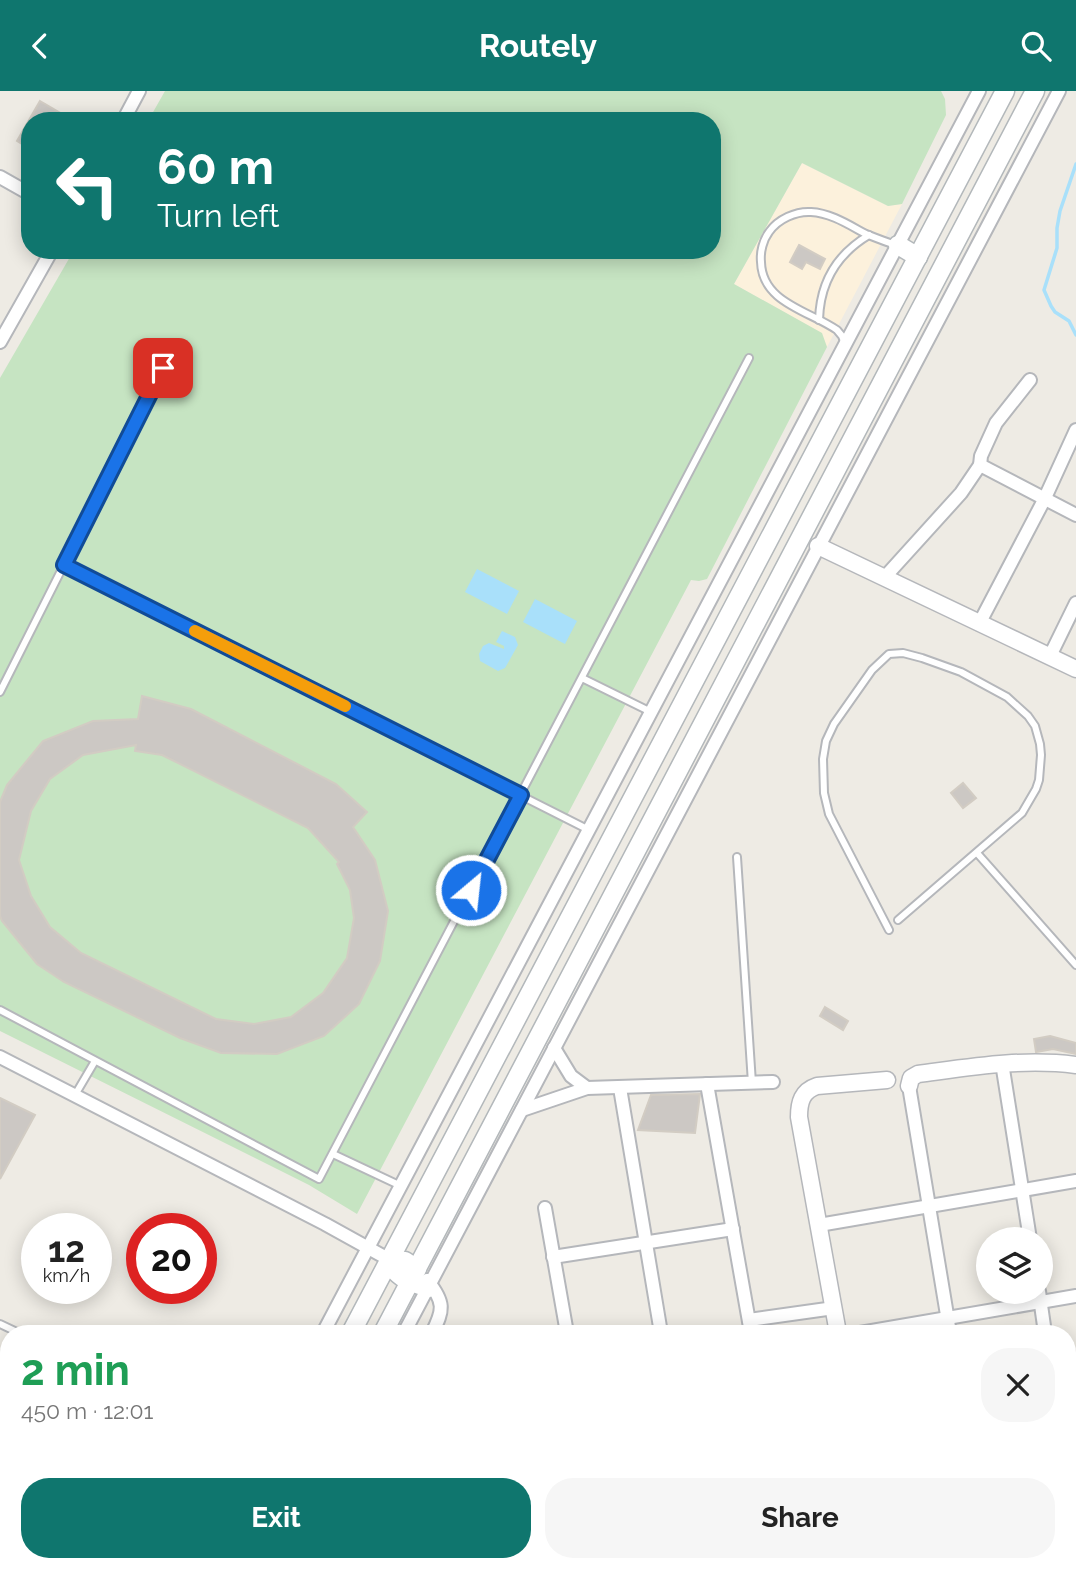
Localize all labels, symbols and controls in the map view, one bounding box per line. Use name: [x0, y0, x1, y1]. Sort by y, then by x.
icon: back: [21, 27, 59, 65]
text: Routely: [479, 27, 597, 64]
icon: search: [1017, 27, 1055, 65]
text: 60 m: [157, 138, 274, 195]
icon: left: [42, 140, 133, 231]
text: Turn left: [157, 197, 279, 234]
pin: [133, 338, 193, 398]
icon: arrive: [144, 349, 182, 387]
position arrow: [434, 853, 508, 927]
speed limit sign: 20: [126, 1213, 217, 1304]
map controls: [976, 1227, 1053, 1304]
button: layers: [976, 1227, 1053, 1304]
text: 12: [48, 1229, 85, 1270]
text: km/h: [43, 1265, 90, 1286]
text: 2 min: [21, 1346, 130, 1395]
button: close: [981, 1348, 1055, 1422]
text: 450 m · 12:01: [21, 1397, 153, 1424]
button: Exit: [21, 1478, 531, 1558]
button: Share: [545, 1478, 1055, 1558]

